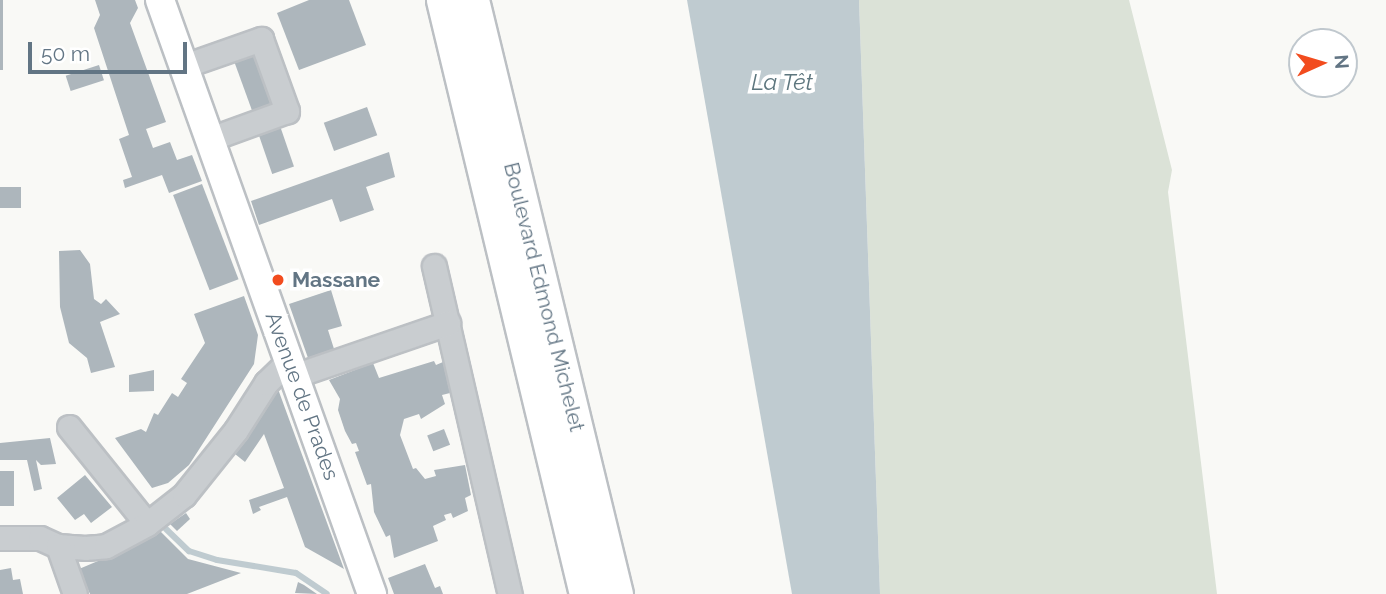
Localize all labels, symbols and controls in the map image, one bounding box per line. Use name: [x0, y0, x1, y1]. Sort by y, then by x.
scale bar: [32, 28, 191, 72]
north arrow: [1288, 28, 1358, 98]
text: 50 m: [41, 41, 90, 66]
text: N: [1330, 54, 1353, 70]
water label: La Têt: [751, 68, 813, 96]
street label: Boulevard Edmond Michelet: [498, 160, 590, 434]
place label: Massane: [292, 267, 380, 293]
marker: Massane: [270, 272, 286, 288]
street label: Avenue de Prades: [260, 308, 344, 484]

